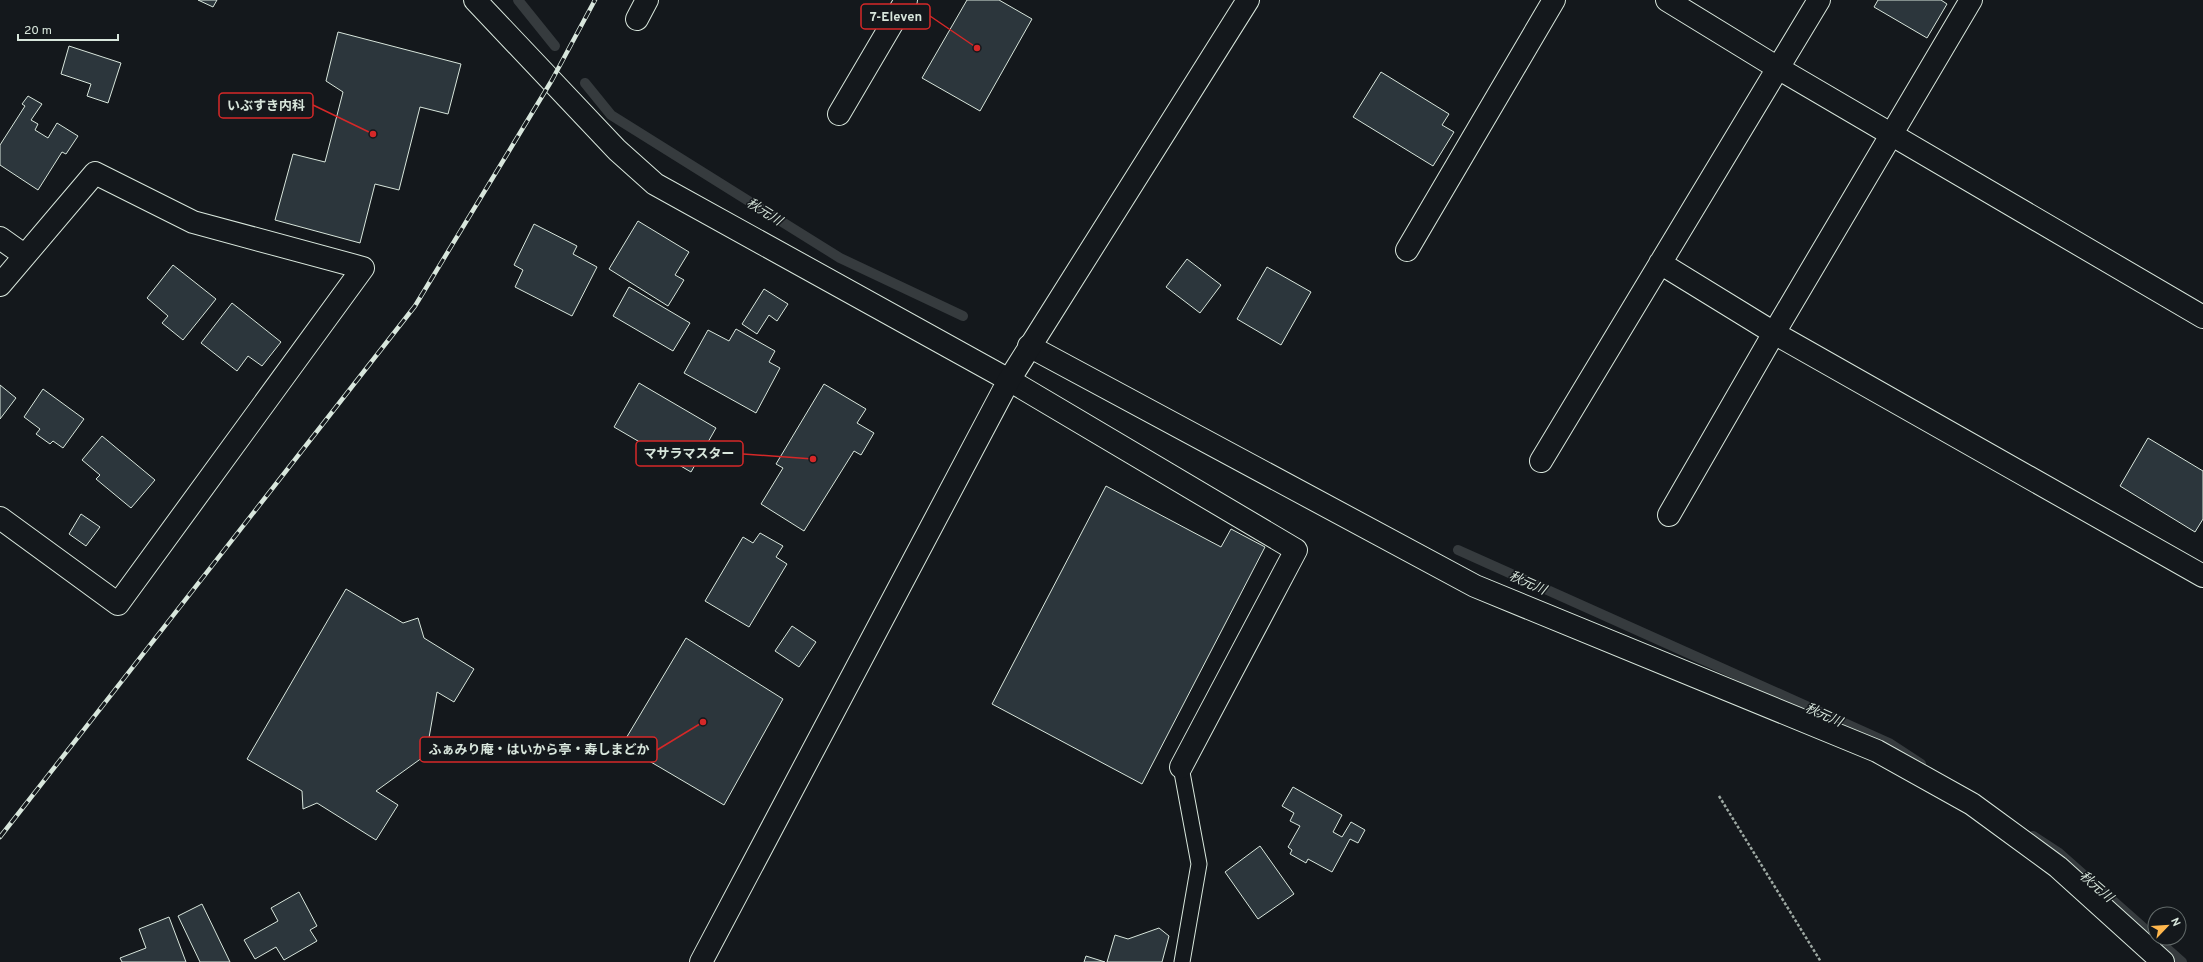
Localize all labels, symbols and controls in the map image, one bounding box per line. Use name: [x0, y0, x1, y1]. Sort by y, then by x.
callout: 7-Eleven: [861, 4, 930, 29]
text: 7-Eleven: [870, 10, 922, 26]
scale bar: [18, 16, 118, 42]
text: 20 m: [24, 23, 52, 39]
callout: いぶすき内科: [219, 93, 313, 118]
text: いぶすき内科: [227, 99, 305, 115]
water label: 秋元川: [743, 196, 786, 231]
callout: マサラマスター: [636, 441, 743, 466]
text: マサラマスター: [643, 447, 735, 463]
water label: 秋元川: [1506, 569, 1550, 600]
water label: 秋元川: [1802, 701, 1846, 732]
callout: ふぁみり庵・はいから亭・寿しまどか: [420, 737, 657, 762]
text: ふぁみり庵・はいから亭・寿しまどか: [428, 742, 650, 759]
water label: 秋元川: [2076, 869, 2117, 908]
north arrow: [2147, 906, 2187, 946]
text: N: [2167, 916, 2183, 929]

